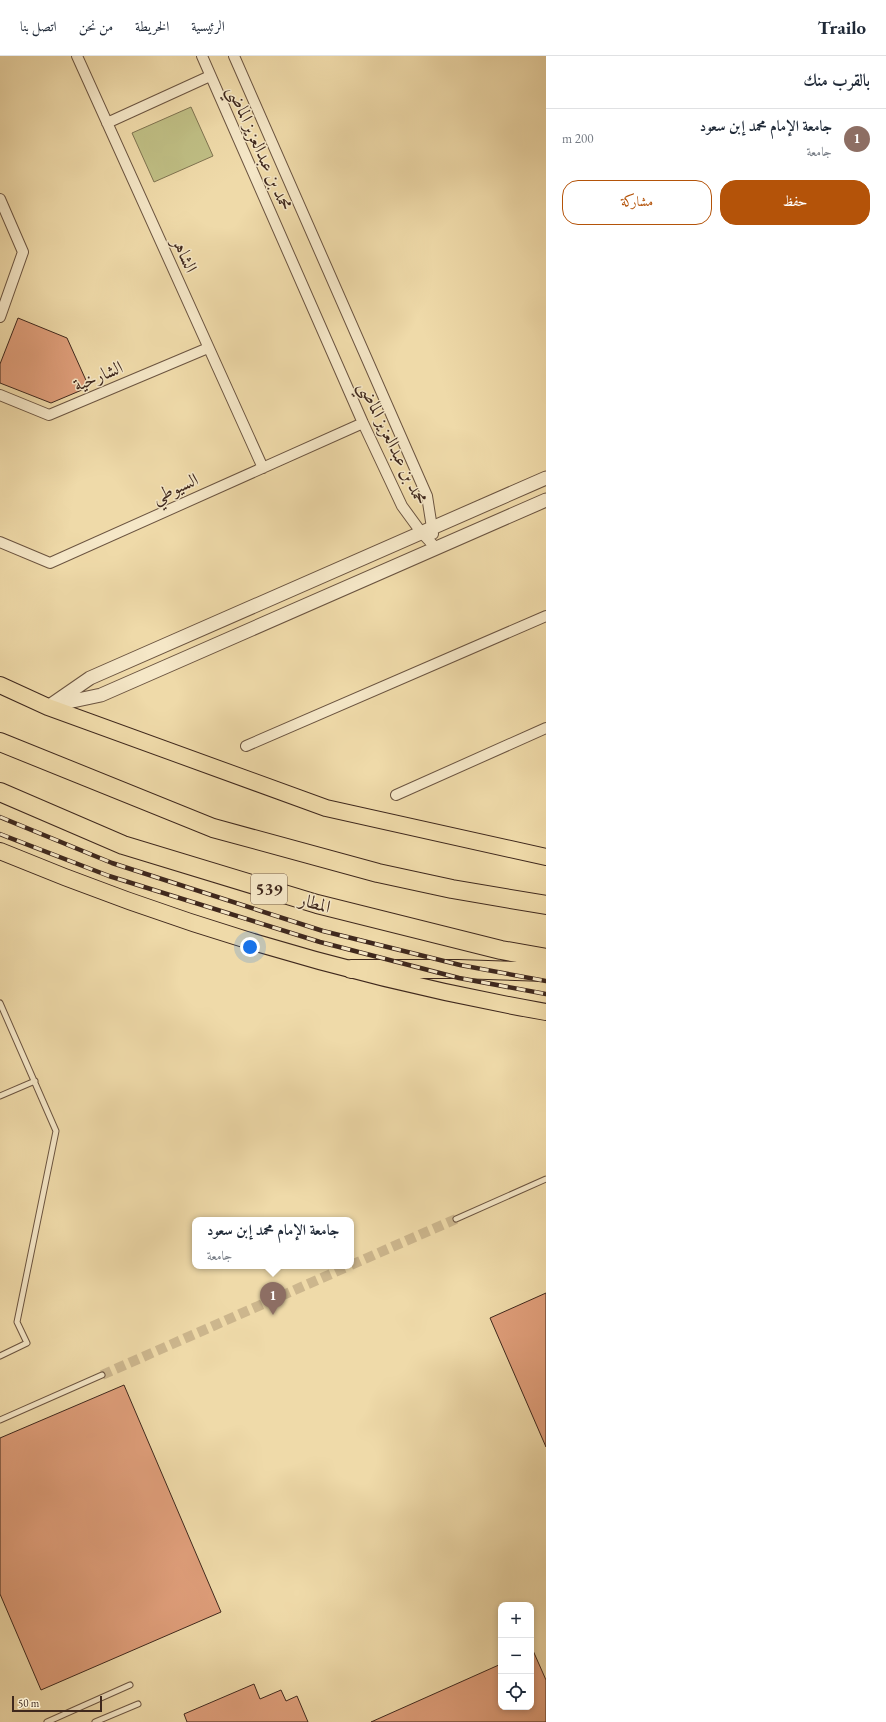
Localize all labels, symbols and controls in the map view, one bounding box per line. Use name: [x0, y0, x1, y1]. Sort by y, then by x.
text: Trailo: [817, 15, 866, 40]
text: اتصل بنا: [20, 17, 57, 35]
text: من نحن: [79, 17, 113, 35]
text: الخريطة: [135, 17, 169, 35]
text: الرئيسية: [191, 17, 225, 35]
text: بالقرب منك: [803, 69, 870, 91]
street label: محمد بن عبدالعزيز الماضي: [217, 82, 298, 216]
text: جامعة الإمام محمد إبن سعود: [700, 116, 832, 135]
text: 200 m: [562, 130, 593, 147]
text: 1: [854, 130, 860, 147]
text: جامعة: [806, 143, 832, 160]
button: مشاركة: [562, 180, 712, 225]
button: حفظ: [720, 180, 870, 225]
street label: الشاهر: [166, 232, 203, 276]
street label: الشارخية: [70, 355, 126, 396]
street label: محمد بن عبدالعزيز الماضي: [348, 377, 433, 511]
street label: السيوطي: [148, 467, 204, 513]
road number: 539: [251, 874, 287, 904]
street label: المطار: [295, 887, 334, 918]
your location: [240, 937, 260, 957]
popup: [192, 1217, 354, 1269]
text: جامعة الإمام محمد إبن سعود: [207, 1220, 339, 1239]
text: جامعة: [207, 1247, 232, 1264]
pin: 1: [260, 1282, 286, 1315]
map controls: [498, 1602, 534, 1710]
button: +: [498, 1602, 534, 1638]
button: −: [498, 1638, 534, 1674]
button: locate: [498, 1674, 534, 1710]
scale bar: [12, 1694, 102, 1713]
text: 50 m: [18, 1696, 39, 1710]

